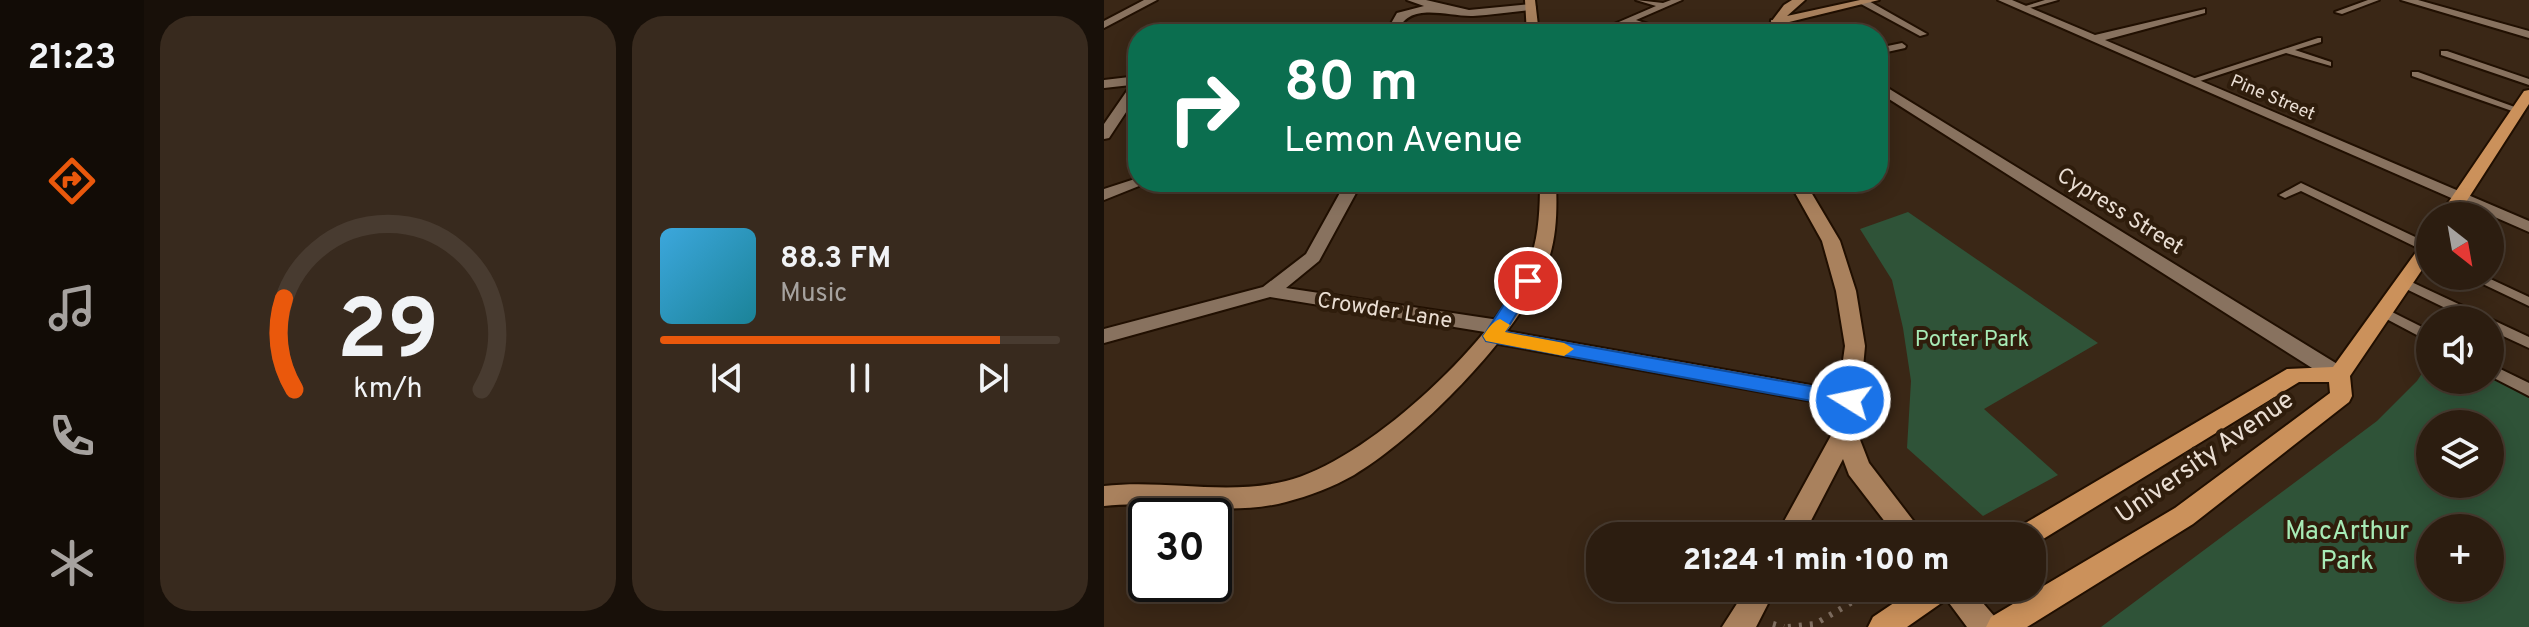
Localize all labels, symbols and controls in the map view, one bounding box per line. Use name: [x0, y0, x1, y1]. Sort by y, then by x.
text: 21:23: [28, 36, 116, 82]
text: 80 m: [1284, 50, 1418, 120]
icon: right: [1152, 56, 1256, 160]
street label: Pine Street: [2227, 70, 2318, 127]
text: Lemon Avenue: [1284, 119, 1522, 165]
icon: directions: [44, 153, 100, 209]
street label: Cypress Street: [2051, 162, 2188, 262]
north arrow: [2416, 202, 2504, 290]
map controls: [2416, 202, 2504, 602]
text: 88.3 FM: [780, 241, 891, 278]
pin: [1494, 247, 1562, 315]
icon: arrive: [1506, 259, 1550, 303]
text: Music: [780, 278, 847, 311]
icon: music: [44, 280, 100, 336]
text: 29: [337, 282, 439, 387]
street label: Crowder Lane: [1315, 287, 1454, 335]
button: sound: [2416, 306, 2504, 394]
park label: Porter Park: [1915, 327, 2029, 354]
icon: previous: [705, 356, 749, 400]
icon: pause: [838, 356, 882, 400]
icon: next: [971, 356, 1015, 400]
position arrow: [1808, 358, 1892, 442]
text: km/h: [353, 372, 423, 408]
street label: University Avenue: [2110, 384, 2301, 532]
icon: phone: [44, 408, 100, 464]
button: layers: [2416, 410, 2504, 498]
speed limit sign: 30: [1128, 498, 1232, 602]
button: +: [2416, 514, 2504, 602]
park label: MacArthur Park: [2285, 516, 2409, 579]
icon: climate: [44, 535, 100, 591]
text: 21:24 · 1 min · 100 m: [1683, 543, 1949, 580]

